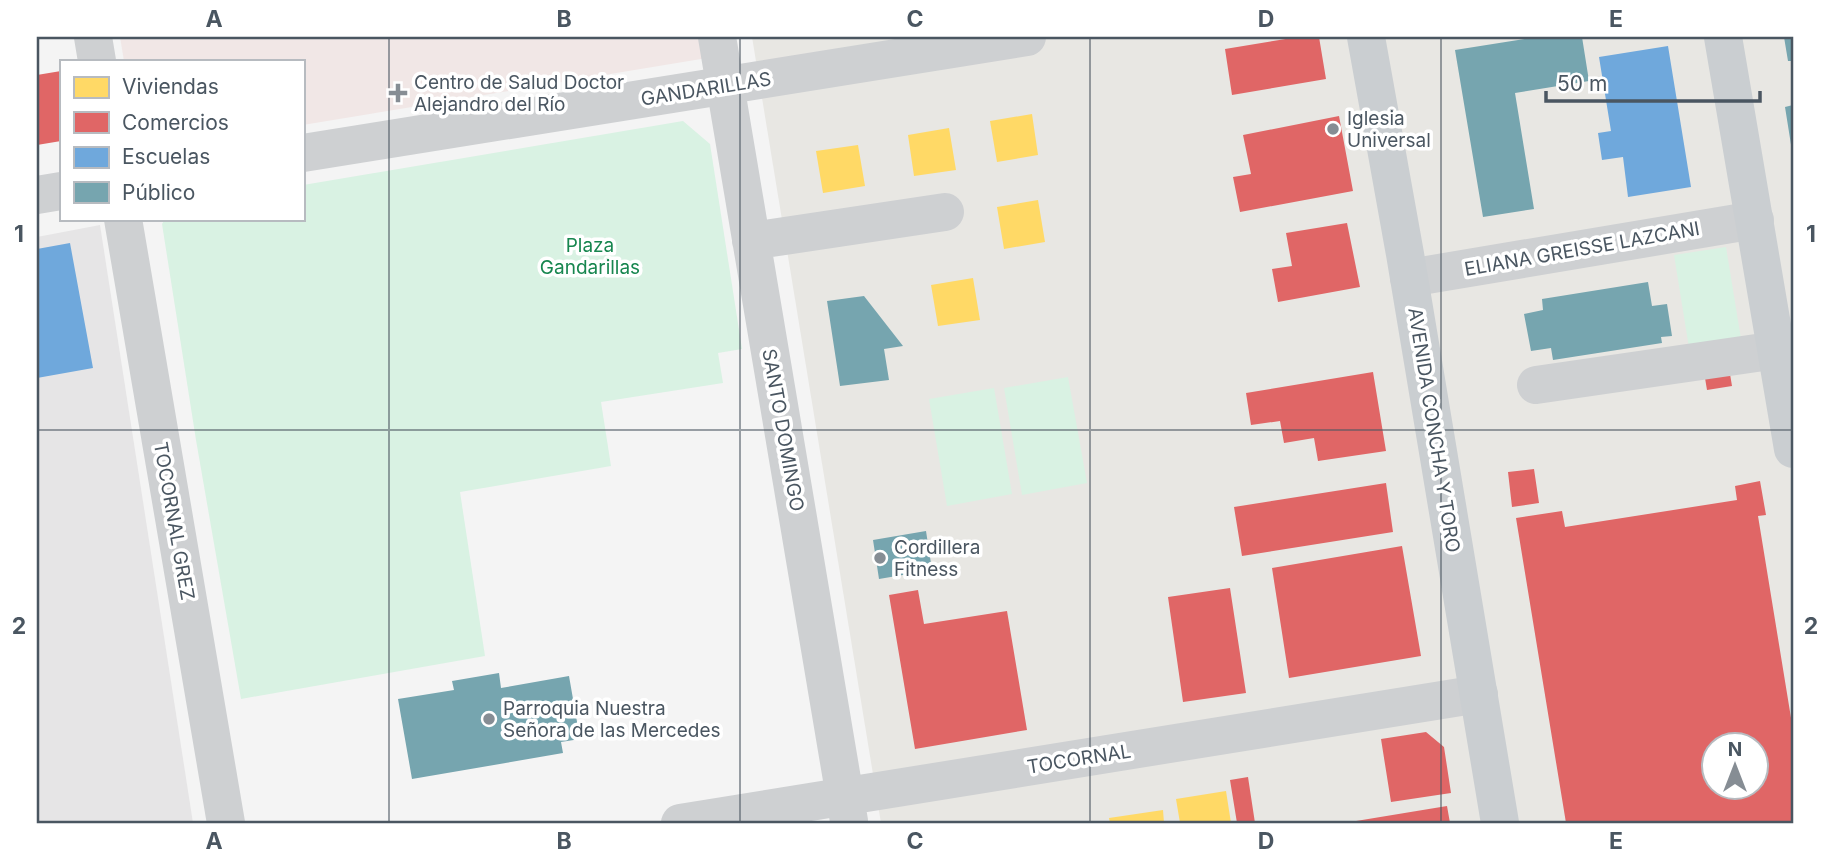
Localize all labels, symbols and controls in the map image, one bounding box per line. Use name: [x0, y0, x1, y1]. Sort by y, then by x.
text: A: [205, 5, 223, 33]
text: B: [556, 5, 572, 33]
text: C: [906, 5, 924, 33]
text: D: [1258, 5, 1274, 33]
text: E: [1609, 5, 1623, 33]
legend: [60, 60, 304, 220]
scale bar: [1546, 60, 1760, 104]
street label: GANDARILLAS: [639, 67, 773, 111]
place label: Centro de Salud Doctor Alejandro del Río: [414, 71, 624, 116]
text: 50 m: [1557, 71, 1607, 96]
text: Viviendas: [122, 74, 219, 99]
marker: Centro de Salud Doctor Alejandro del Río: [388, 83, 408, 103]
place label: Iglesia Universal: [1347, 107, 1431, 152]
text: Comercios: [122, 110, 229, 135]
marker: Iglesia Universal: [1325, 121, 1341, 137]
text: Escuelas: [122, 144, 210, 169]
text: Público: [122, 180, 195, 205]
street label: ELIANA GREISSE LAZCANI: [1463, 217, 1701, 281]
text: 1: [14, 220, 24, 248]
text: 1: [1806, 220, 1816, 248]
park label: Plaza Gandarillas: [540, 234, 640, 279]
street label: AVENIDA CONCHA Y TORO: [1403, 306, 1465, 554]
street label: SANTO DOMINGO: [757, 347, 809, 513]
street label: TOCORNAL GREZ: [149, 440, 199, 602]
place label: Cordillera Fitness: [894, 536, 980, 581]
marker: Cordillera Fitness: [872, 550, 888, 566]
text: 2: [12, 612, 26, 640]
text: 2: [1804, 612, 1818, 640]
place label: Parroquia Nuestra Señora de las Mercedes: [503, 697, 721, 742]
marker: Parroquia Nuestra Señora de las Mercedes: [481, 711, 497, 727]
north arrow: [1700, 730, 1770, 800]
text: N: [1728, 738, 1742, 761]
street label: TOCORNAL: [1025, 739, 1133, 779]
text: A: [205, 827, 223, 855]
text: B: [556, 827, 572, 855]
text: C: [906, 827, 924, 855]
text: D: [1258, 827, 1274, 855]
text: E: [1609, 827, 1623, 855]

